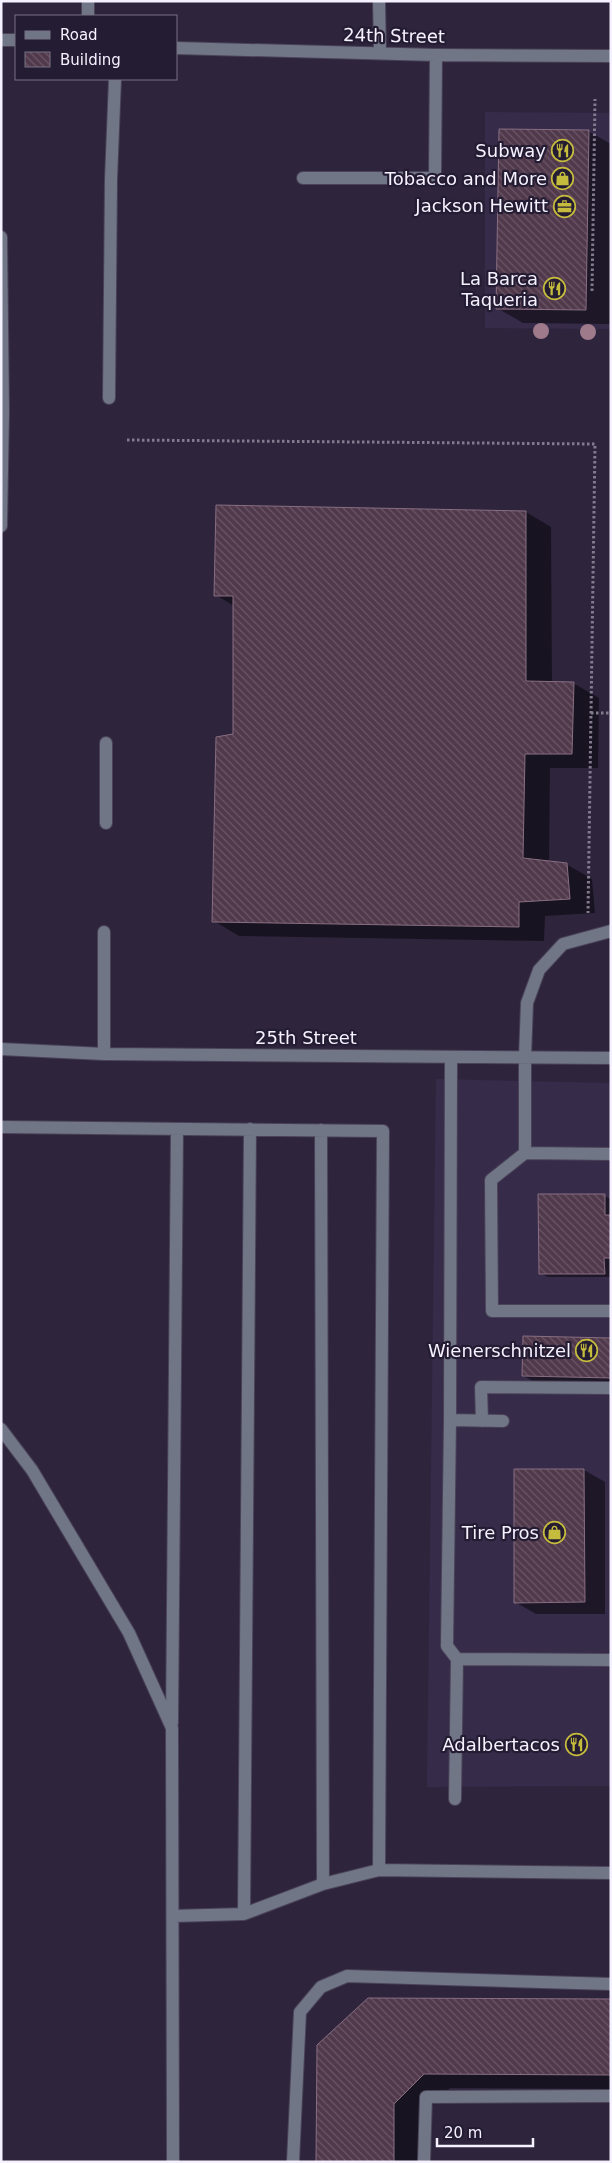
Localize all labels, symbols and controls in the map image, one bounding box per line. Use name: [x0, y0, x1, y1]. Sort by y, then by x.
legend: [15, 15, 178, 80]
street label: 24th Street: [343, 24, 445, 47]
text: Road: [60, 26, 98, 44]
text: Building: [60, 51, 121, 69]
restaurant icon: Subway: [550, 139, 574, 163]
place label: Subway: [475, 140, 546, 161]
shop icon: Tobacco and More: [551, 167, 575, 191]
place label: Tobacco and More: [384, 168, 547, 189]
office icon: Jackson Hewitt: [552, 194, 576, 218]
place label: Jackson Hewitt: [414, 195, 548, 216]
place label: La Barca Taqueria: [460, 268, 538, 310]
restaurant icon: La Barca Taqueria: [542, 277, 566, 301]
street label: 25th Street: [255, 1027, 357, 1048]
restaurant icon: Wienerschnitzel: [575, 1339, 599, 1363]
place label: Wienerschnitzel: [428, 1340, 571, 1361]
shop icon: Tire Pros: [543, 1521, 567, 1545]
place label: Tire Pros: [461, 1522, 539, 1543]
restaurant icon: Adalbertacos: [564, 1733, 588, 1757]
place label: Adalbertacos: [442, 1734, 560, 1755]
scale bar: [437, 2116, 533, 2148]
text: 20 m: [444, 2124, 482, 2142]

